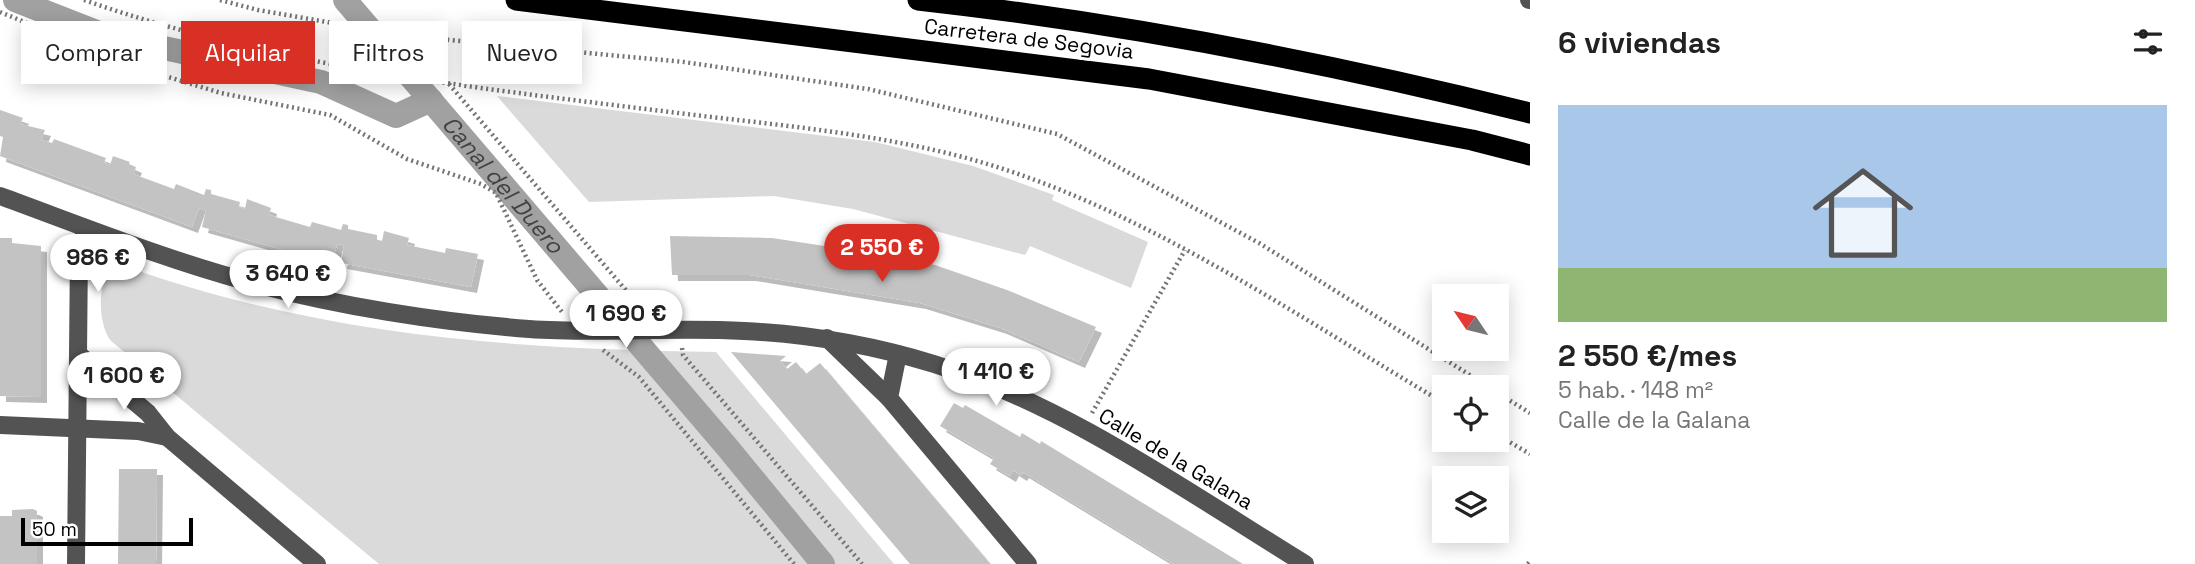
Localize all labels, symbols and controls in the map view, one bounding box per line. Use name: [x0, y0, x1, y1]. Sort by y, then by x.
street label: Carretera de Segovia: [923, 12, 1135, 65]
chip: Comprar: [21, 21, 167, 84]
chip: Alquilar: [181, 21, 315, 84]
chip: Filtros: [329, 21, 448, 84]
chip: Nuevo: [462, 21, 582, 84]
text: 6 viviendas: [1558, 23, 1721, 62]
icon: filters: [2129, 23, 2167, 61]
water label: Canal del Duero: [435, 109, 571, 261]
icon: home: [1800, 150, 1926, 276]
pin: 2 550 €: [817, 224, 947, 284]
text: 2 550 €: [840, 232, 924, 262]
pin: 986 €: [49, 234, 147, 294]
text: 986 €: [66, 242, 130, 272]
pin: 3 640 €: [223, 250, 353, 310]
text: 3 640 €: [245, 258, 331, 288]
north arrow: [1432, 284, 1508, 360]
map controls: [1432, 284, 1509, 543]
pin: 1 690 €: [561, 290, 691, 350]
text: 1 690 €: [585, 298, 667, 328]
text: 2 550 €/mes: [1558, 336, 1737, 375]
pin: 1 410 €: [931, 348, 1061, 408]
pin: 1 600 €: [59, 352, 189, 412]
text: 1 410 €: [958, 356, 1034, 386]
text: 1 600 €: [83, 360, 165, 390]
button: locate: [1432, 375, 1509, 452]
text: 5 hab. · 148 m²: [1558, 375, 1713, 405]
street label: Calle de la Galana: [1094, 402, 1259, 515]
text: Calle de la Galana: [1558, 405, 1751, 435]
button: layers: [1432, 466, 1509, 543]
scale bar: [21, 515, 192, 547]
text: 50 m: [32, 517, 77, 542]

